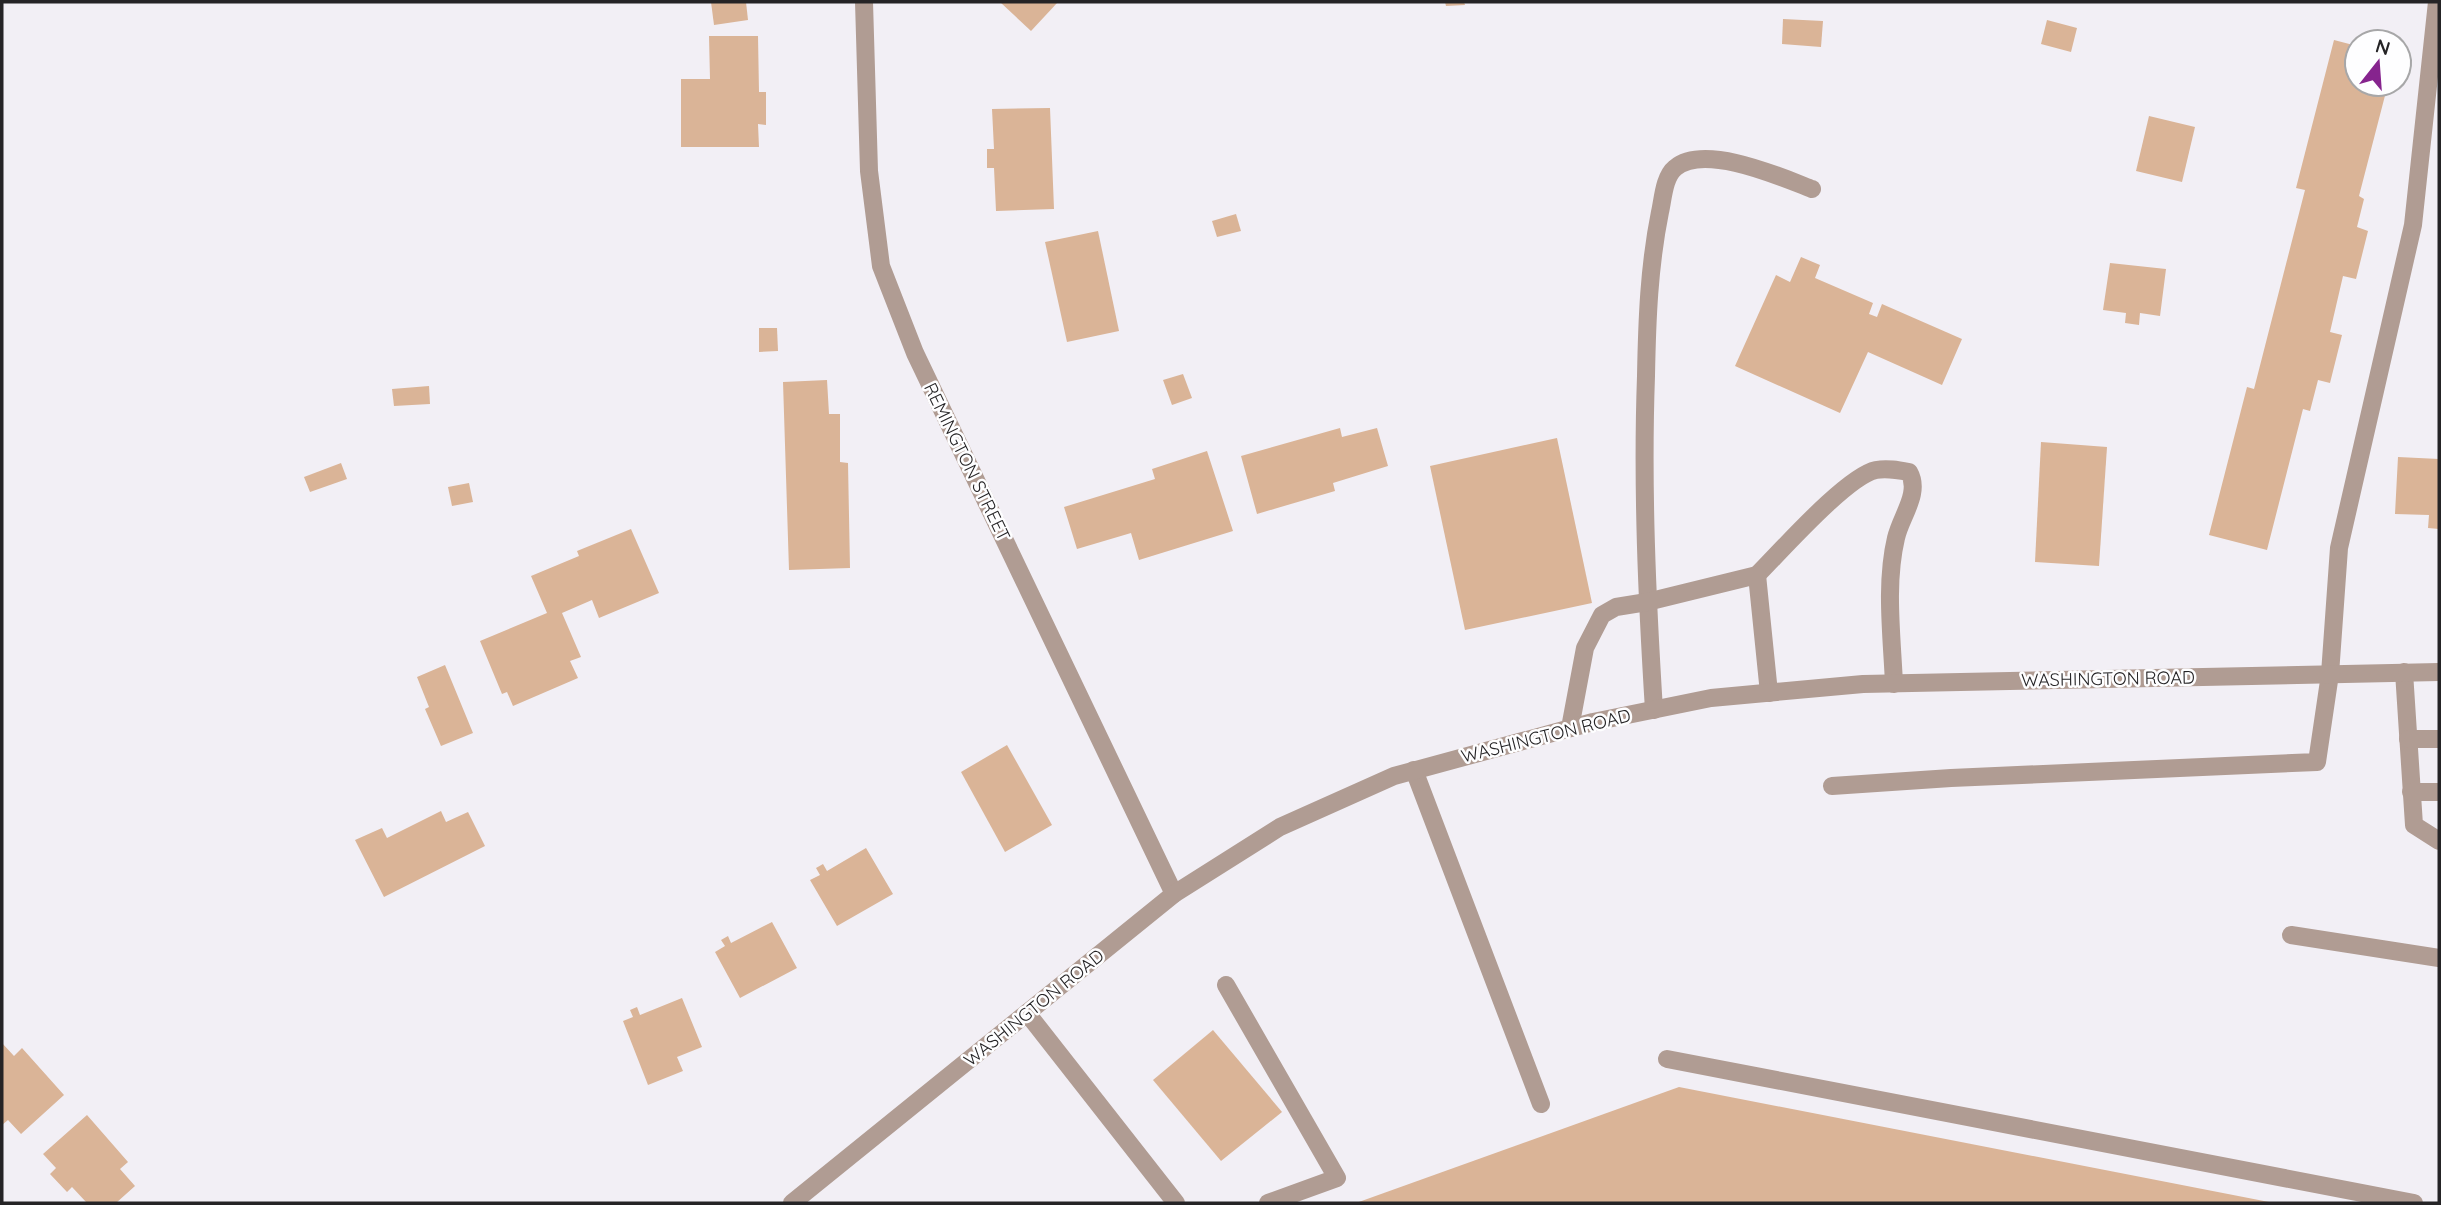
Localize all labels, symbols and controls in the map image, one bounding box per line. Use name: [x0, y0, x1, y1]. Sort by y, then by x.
north arrow: [2343, 28, 2413, 98]
text: N: [2373, 33, 2393, 60]
street label: REMINGTON STREET: [919, 379, 1016, 545]
street label: WASHINGTON ROAD: [2021, 665, 2195, 692]
street label: WASHINGTON ROAD: [1459, 703, 1633, 768]
street label: WASHINGTON ROAD: [959, 944, 1109, 1071]

